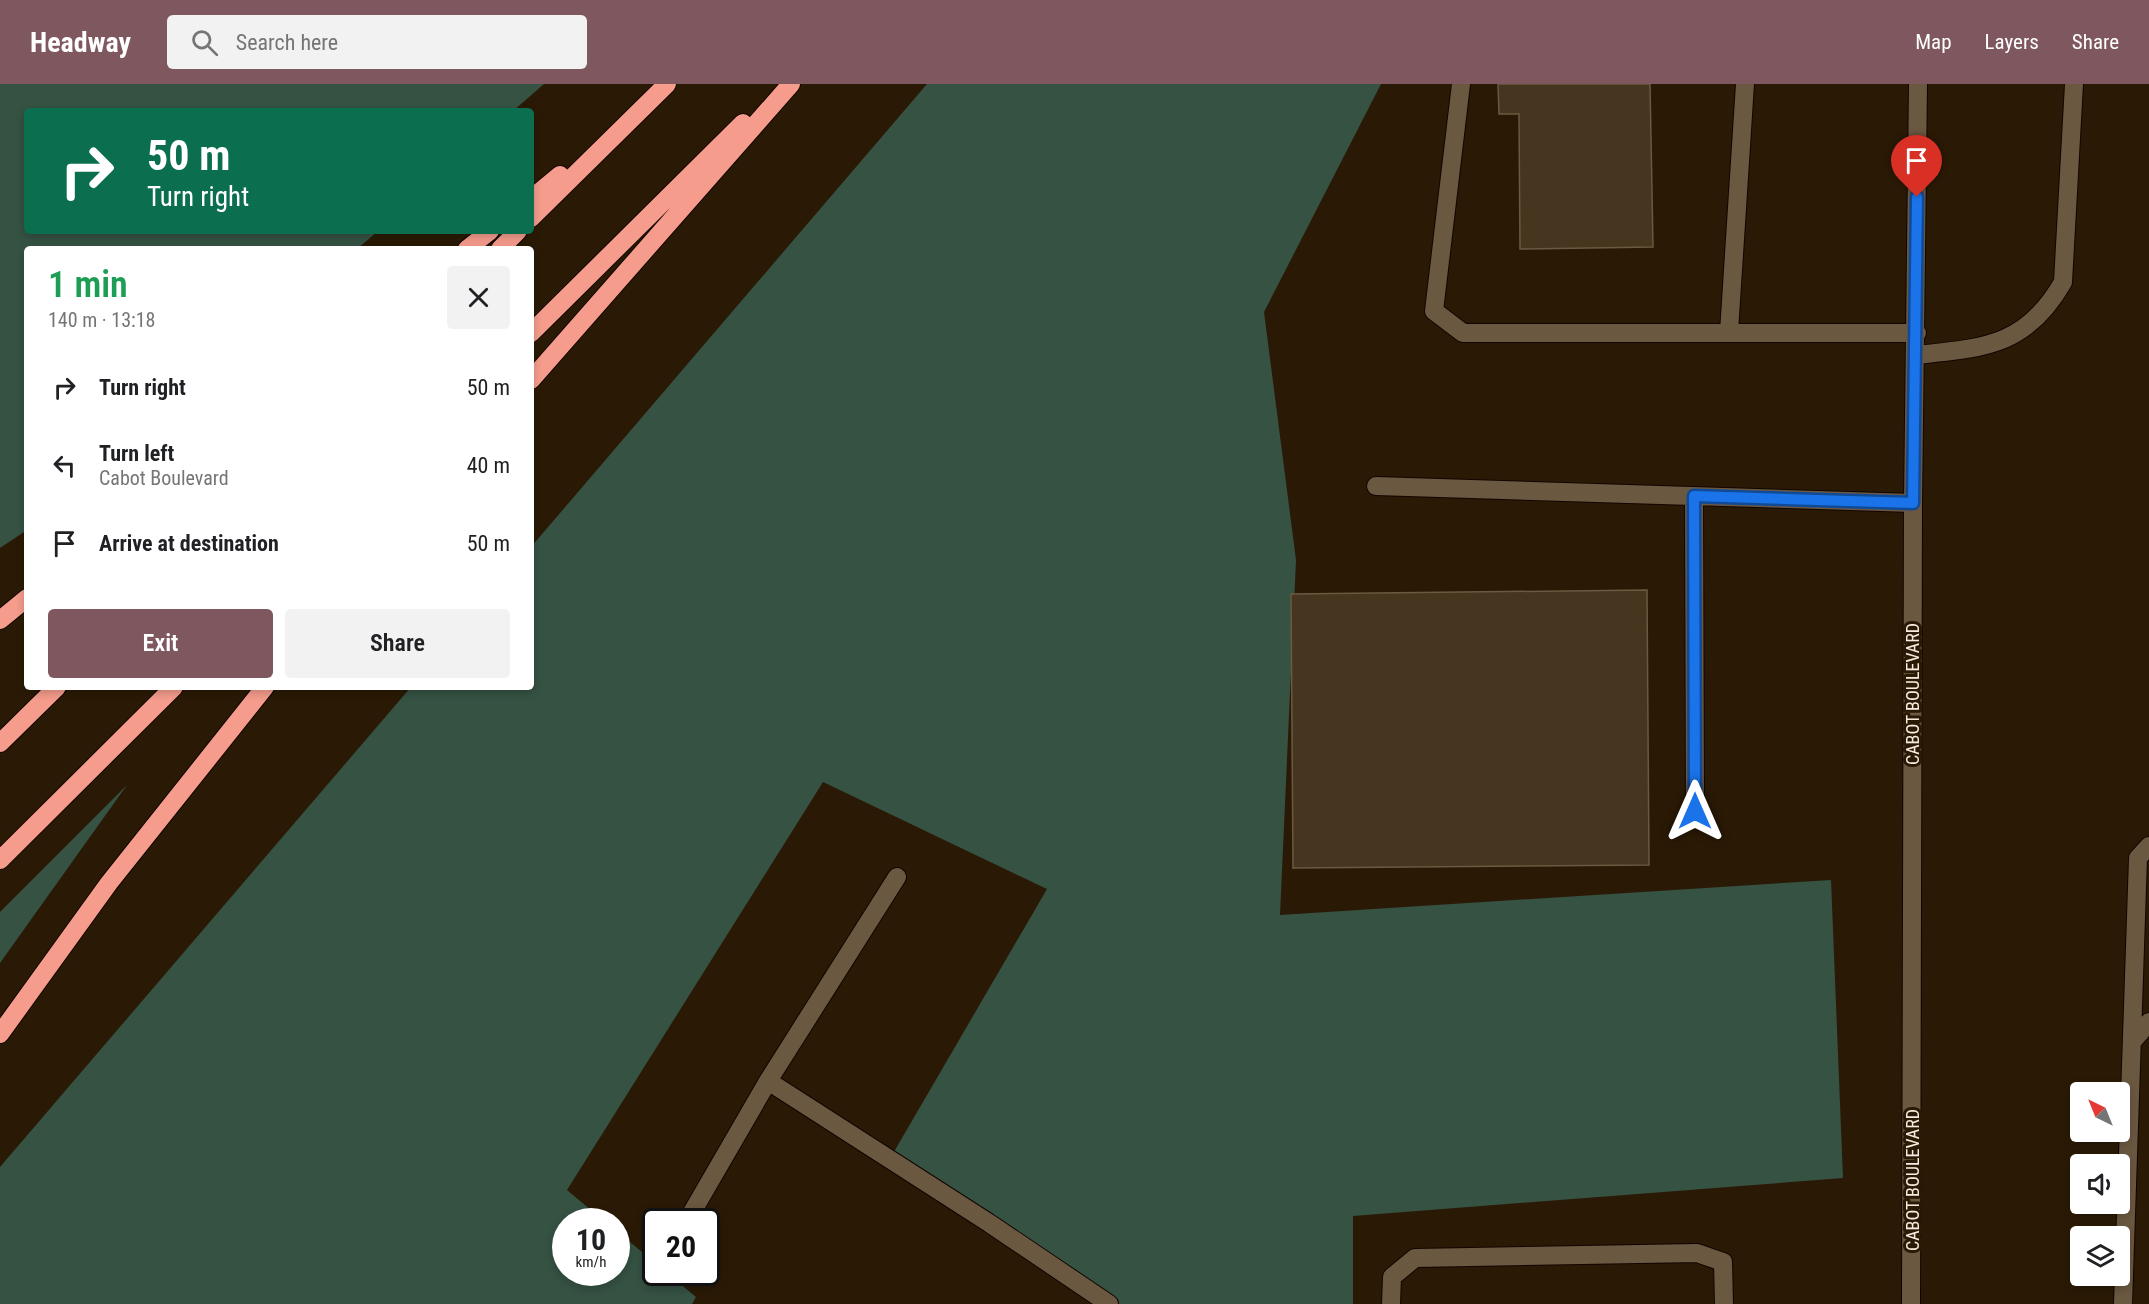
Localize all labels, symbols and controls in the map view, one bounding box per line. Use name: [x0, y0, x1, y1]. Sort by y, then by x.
search box: [167, 15, 587, 69]
text: Headway: [30, 26, 131, 59]
icon: search: [188, 26, 221, 59]
text: Search here: [236, 30, 338, 55]
text: Map: [1915, 30, 1952, 54]
text: Layers: [1985, 30, 2039, 54]
text: Share: [2072, 30, 2119, 54]
text: 50 m: [147, 131, 230, 180]
icon: right: [48, 132, 126, 210]
pin: [1891, 135, 1942, 197]
icon: arrive: [1900, 144, 1933, 177]
text: Turn right: [147, 181, 249, 213]
text: 1 min: [48, 264, 128, 306]
button: close: [447, 266, 510, 329]
text: 140 m · 13:18: [48, 308, 155, 332]
icon: right: [48, 371, 81, 404]
text: Turn right: [99, 375, 186, 400]
text: 50 m: [467, 375, 510, 400]
text: Turn left: [99, 441, 174, 466]
icon: left: [48, 449, 81, 482]
text: 40 m: [467, 453, 510, 478]
text: Cabot Boulevard: [99, 466, 229, 490]
icon: arrive: [48, 527, 81, 560]
text: Arrive at destination: [99, 531, 279, 556]
text: 50 m: [467, 531, 510, 556]
button: Exit: [48, 609, 273, 678]
button: Share: [285, 609, 510, 678]
street label: CABOT BOULEVARD: [1902, 623, 1923, 765]
position arrow: [1663, 779, 1727, 843]
north arrow: [2070, 1082, 2130, 1142]
map controls: [2070, 1082, 2130, 1286]
street label: CABOT BOULEVARD: [1902, 1109, 1923, 1251]
button: sound: [2070, 1154, 2130, 1214]
speed limit sign: 20: [642, 1208, 720, 1286]
text: 10: [576, 1222, 606, 1257]
button: layers: [2070, 1226, 2130, 1286]
text: km/h: [576, 1253, 606, 1271]

